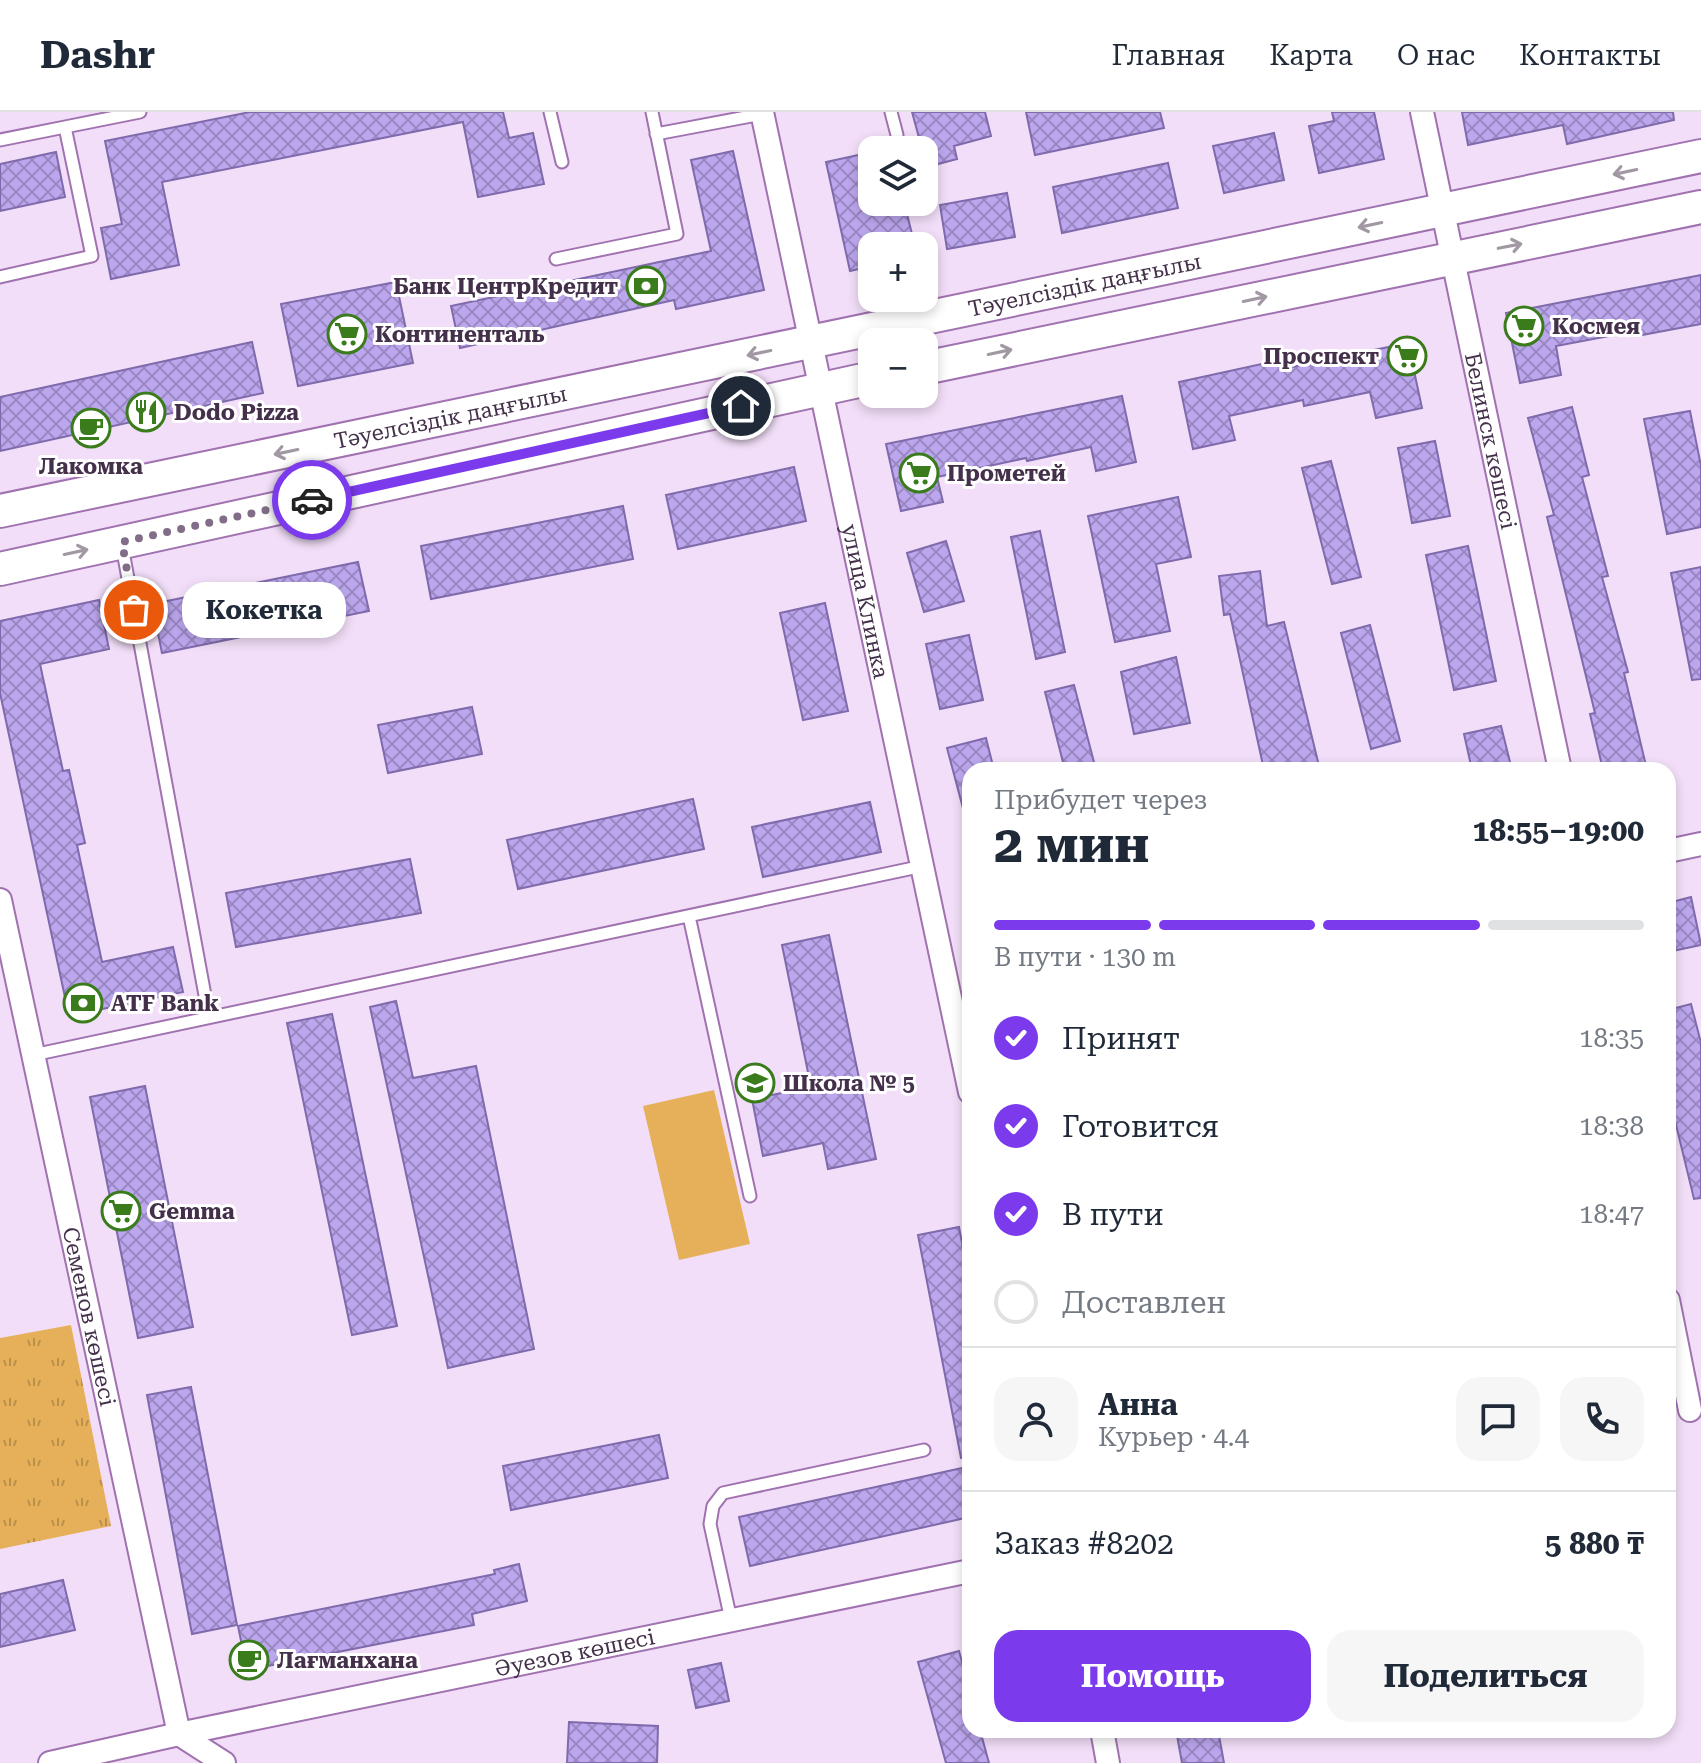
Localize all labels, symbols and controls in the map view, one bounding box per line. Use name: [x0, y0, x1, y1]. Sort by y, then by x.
text: Dashr: [40, 33, 155, 77]
text: Главная: [1111, 39, 1225, 72]
text: Карта: [1269, 39, 1353, 72]
text: О нас: [1397, 39, 1475, 72]
text: Контакты: [1519, 39, 1661, 72]
map controls: [858, 136, 938, 408]
button: layers: [858, 136, 938, 216]
one-way arrow: [1612, 165, 1638, 180]
one-way arrow: [1358, 218, 1383, 233]
button: +: [858, 232, 938, 312]
one-way arrow: [1496, 238, 1522, 253]
street label: Тәуелсіздік даңғылы: [966, 249, 1204, 322]
bank icon: Банк ЦентрКредит: [625, 265, 667, 307]
place label: Банк ЦентрКредит: [393, 274, 618, 299]
one-way arrow: [1242, 291, 1267, 306]
supermarket icon: Космея: [1503, 305, 1545, 347]
supermarket icon: Континенталь: [326, 313, 368, 355]
place label: Космея: [1552, 314, 1640, 339]
place label: Континенталь: [375, 322, 544, 347]
button: −: [858, 328, 938, 408]
supermarket icon: Проспект: [1386, 335, 1428, 377]
one-way arrow: [987, 344, 1013, 359]
place label: Проспект: [1264, 344, 1379, 369]
one-way arrow: [747, 346, 773, 361]
street label: Белинск көшесі: [1460, 351, 1521, 531]
pin: [707, 372, 775, 440]
street label: Тәуелсіздік даңғылы: [332, 381, 569, 454]
icon: home: [719, 384, 763, 428]
restaurant icon: Dodo Pizza: [125, 391, 167, 433]
place label: Dodo Pizza: [174, 400, 299, 425]
cafe icon: Лакомка: [70, 407, 112, 449]
one-way arrow: [273, 445, 299, 460]
supermarket icon: Прометей: [898, 452, 940, 494]
place label: Лакомка: [39, 454, 143, 479]
courier: [272, 460, 352, 540]
place label: Прометей: [947, 461, 1066, 486]
icon: car: [290, 478, 334, 522]
street label: улица Клинка: [837, 522, 894, 681]
one-way arrow: [63, 544, 89, 559]
pin: [100, 576, 168, 644]
callout: Кокетка: [182, 582, 346, 638]
icon: bag: [112, 588, 156, 632]
text: Кокетка: [205, 595, 323, 625]
text: Прибудет через: [994, 785, 1208, 815]
text: 18:55–19:00: [1472, 813, 1644, 848]
text: 2 мин: [994, 814, 1149, 875]
text: В пути · 130 m: [994, 942, 1176, 972]
bank icon: ATF Bank: [62, 982, 104, 1024]
place label: ATF Bank: [111, 991, 219, 1016]
icon: check: [994, 1016, 1038, 1060]
text: Принят: [1062, 1021, 1180, 1056]
text: 18:35: [1579, 1023, 1644, 1053]
school or university icon: Школа № 5: [734, 1062, 776, 1104]
place label: Школа № 5: [783, 1071, 915, 1096]
icon: check: [994, 1104, 1038, 1148]
text: Готовится: [1062, 1109, 1219, 1144]
text: 18:38: [1579, 1111, 1644, 1141]
supermarket icon: Gemma: [100, 1190, 142, 1232]
icon: check: [994, 1192, 1038, 1236]
text: В пути: [1062, 1197, 1164, 1232]
place label: Gemma: [149, 1199, 235, 1224]
text: 18:47: [1579, 1199, 1644, 1229]
street label: Семенов көшесі: [58, 1225, 120, 1408]
text: Доставлен: [1062, 1285, 1226, 1320]
button: person: [994, 1377, 1078, 1461]
button: chat: [1456, 1377, 1540, 1461]
button: phone: [1560, 1377, 1644, 1461]
text: Анна: [1098, 1387, 1178, 1422]
text: Курьер · 4.4: [1098, 1422, 1249, 1452]
text: Заказ #8202: [994, 1526, 1174, 1561]
text: 5 880 ₸: [1545, 1526, 1644, 1561]
street label: Әуезов көшесі: [492, 1624, 657, 1682]
button: Помощь: [994, 1630, 1311, 1722]
button: Поделиться: [1327, 1630, 1644, 1722]
cafe icon: Лағманхана: [228, 1639, 270, 1681]
place label: Лағманхана: [277, 1648, 418, 1673]

